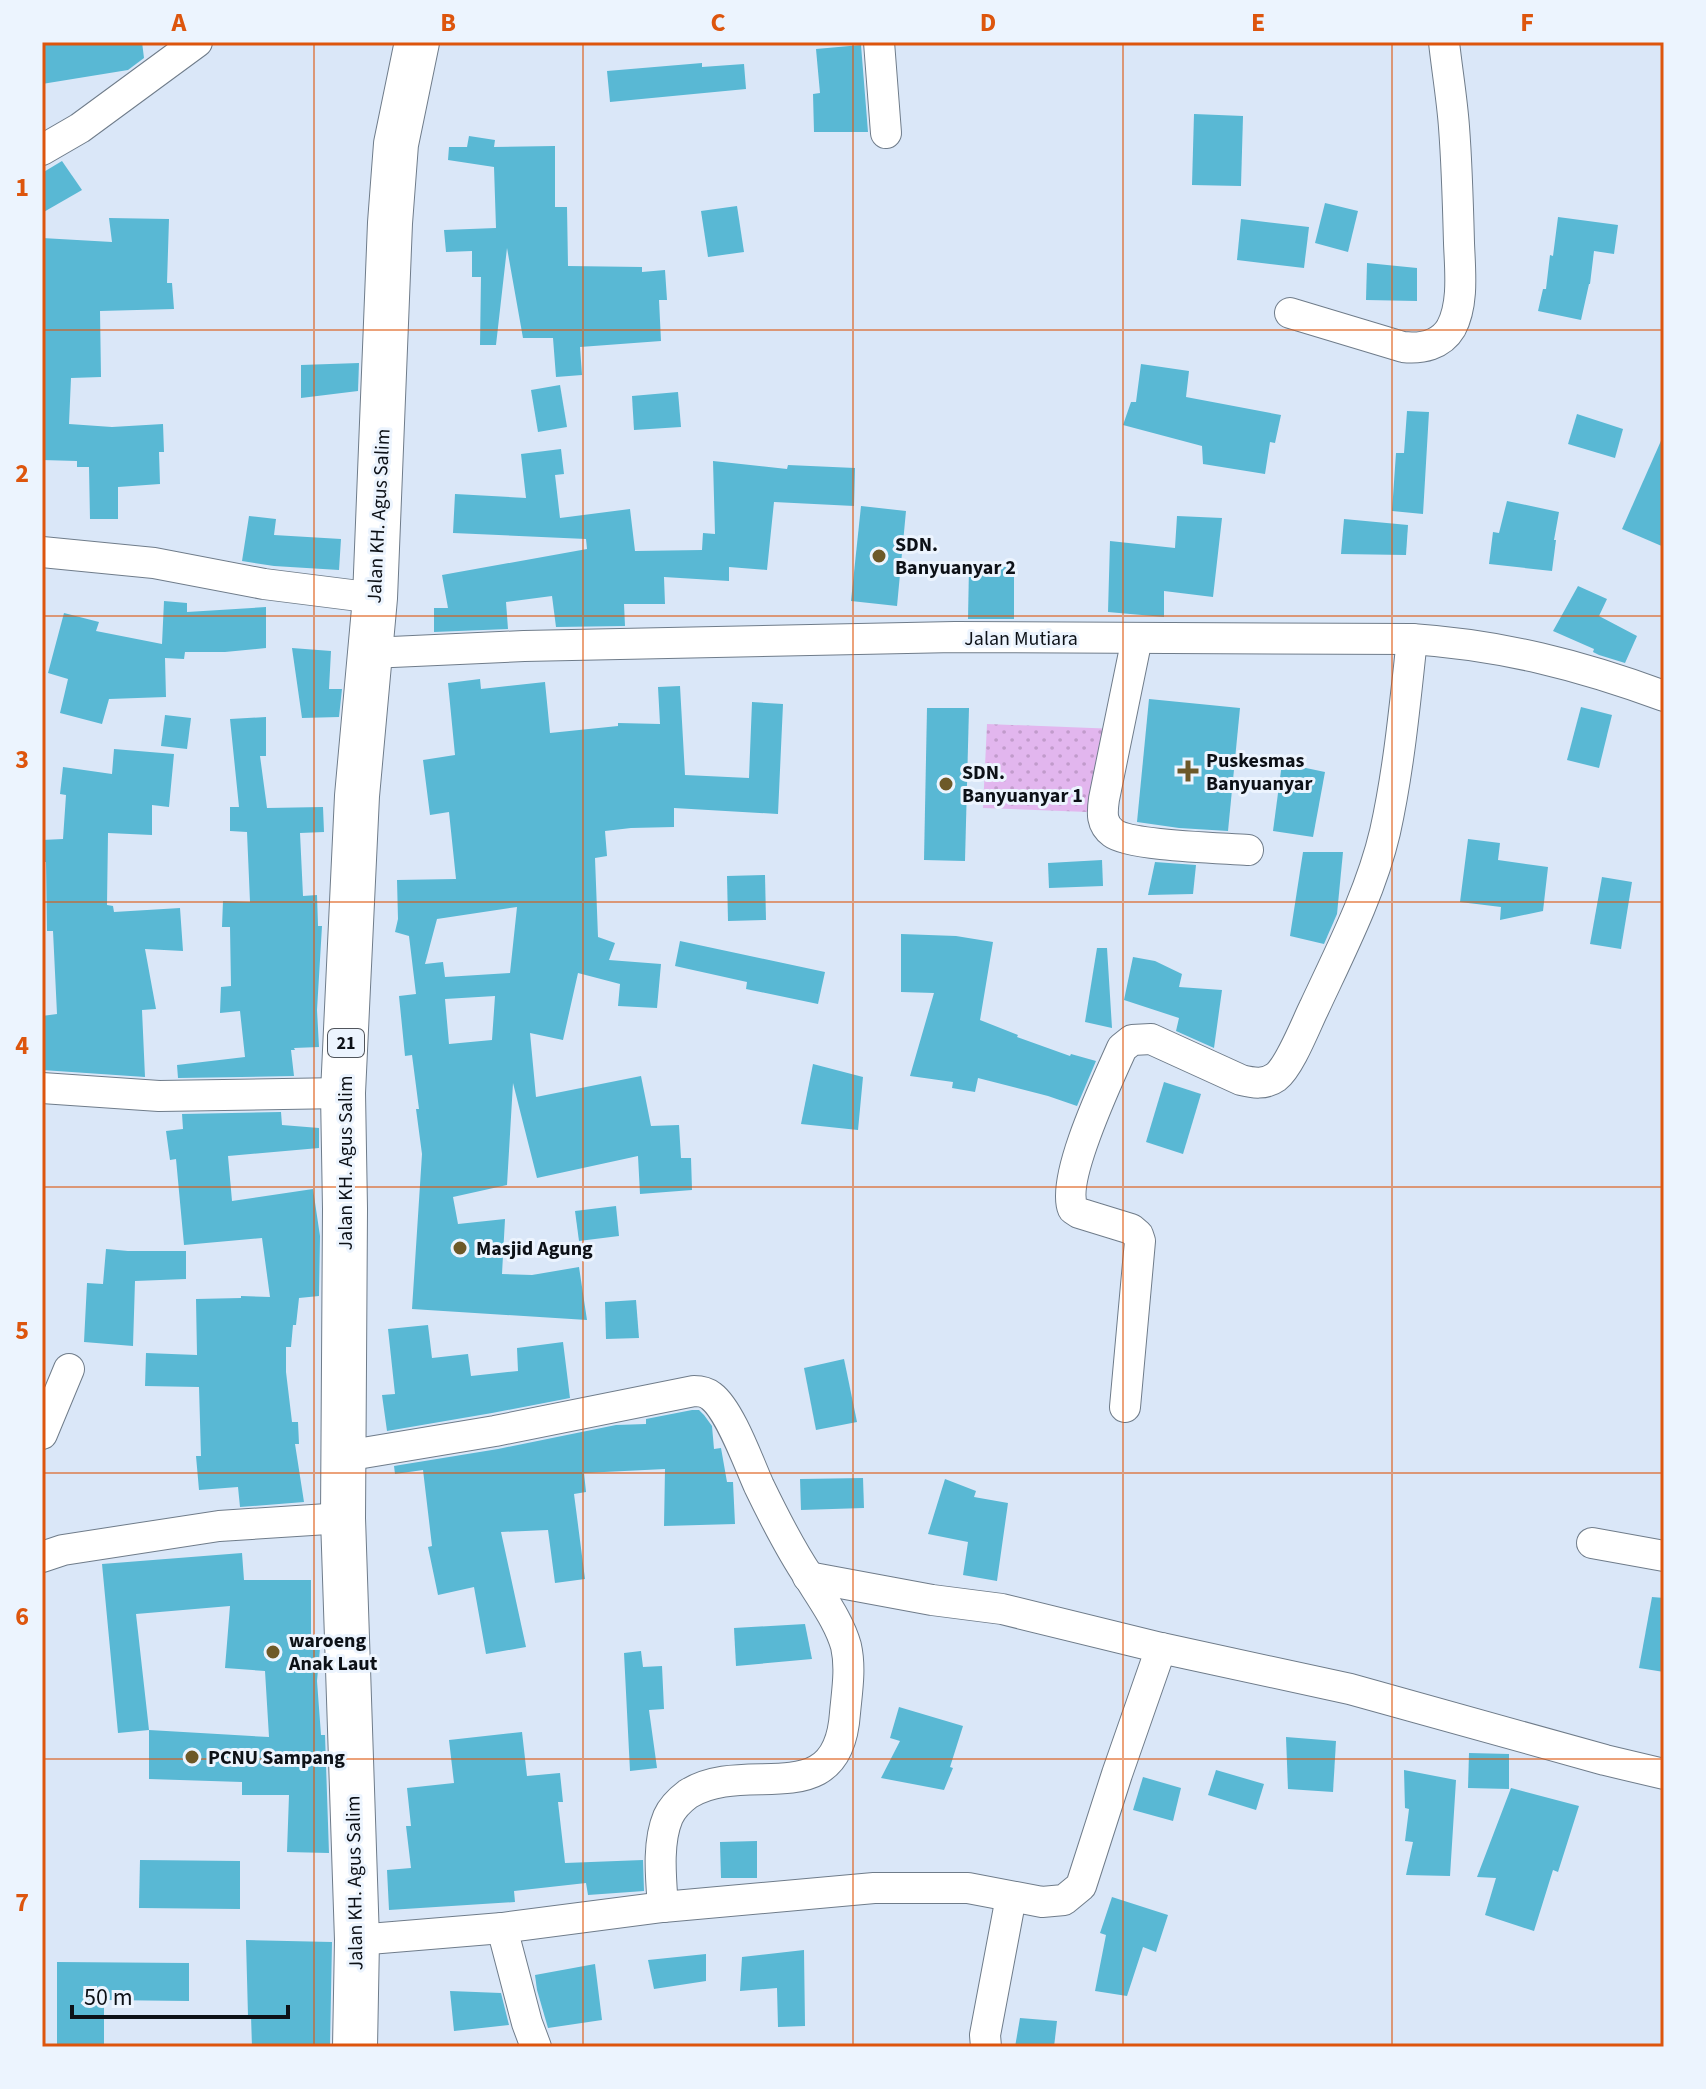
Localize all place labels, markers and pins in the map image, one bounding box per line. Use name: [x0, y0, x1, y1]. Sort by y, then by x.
place label: SDN. Banyuanyar 2: [895, 531, 1016, 582]
marker: SDN. Banyuanyar 2: [870, 547, 888, 565]
place label: Puskesmas Banyuanyar: [1206, 747, 1312, 798]
place label: SDN. Banyuanyar 1: [962, 759, 1083, 810]
marker: Puskesmas Banyuanyar: [1177, 760, 1199, 782]
marker: SDN. Banyuanyar 1: [937, 775, 955, 793]
place label: Masjid Agung: [476, 1235, 593, 1263]
marker: Masjid Agung: [451, 1239, 469, 1257]
place label: waroeng Anak Laut: [288, 1627, 378, 1678]
marker: waroeng Anak Laut: [264, 1643, 282, 1661]
place label: PCNU Sampang: [208, 1744, 345, 1772]
marker: PCNU Sampang: [183, 1748, 201, 1766]

